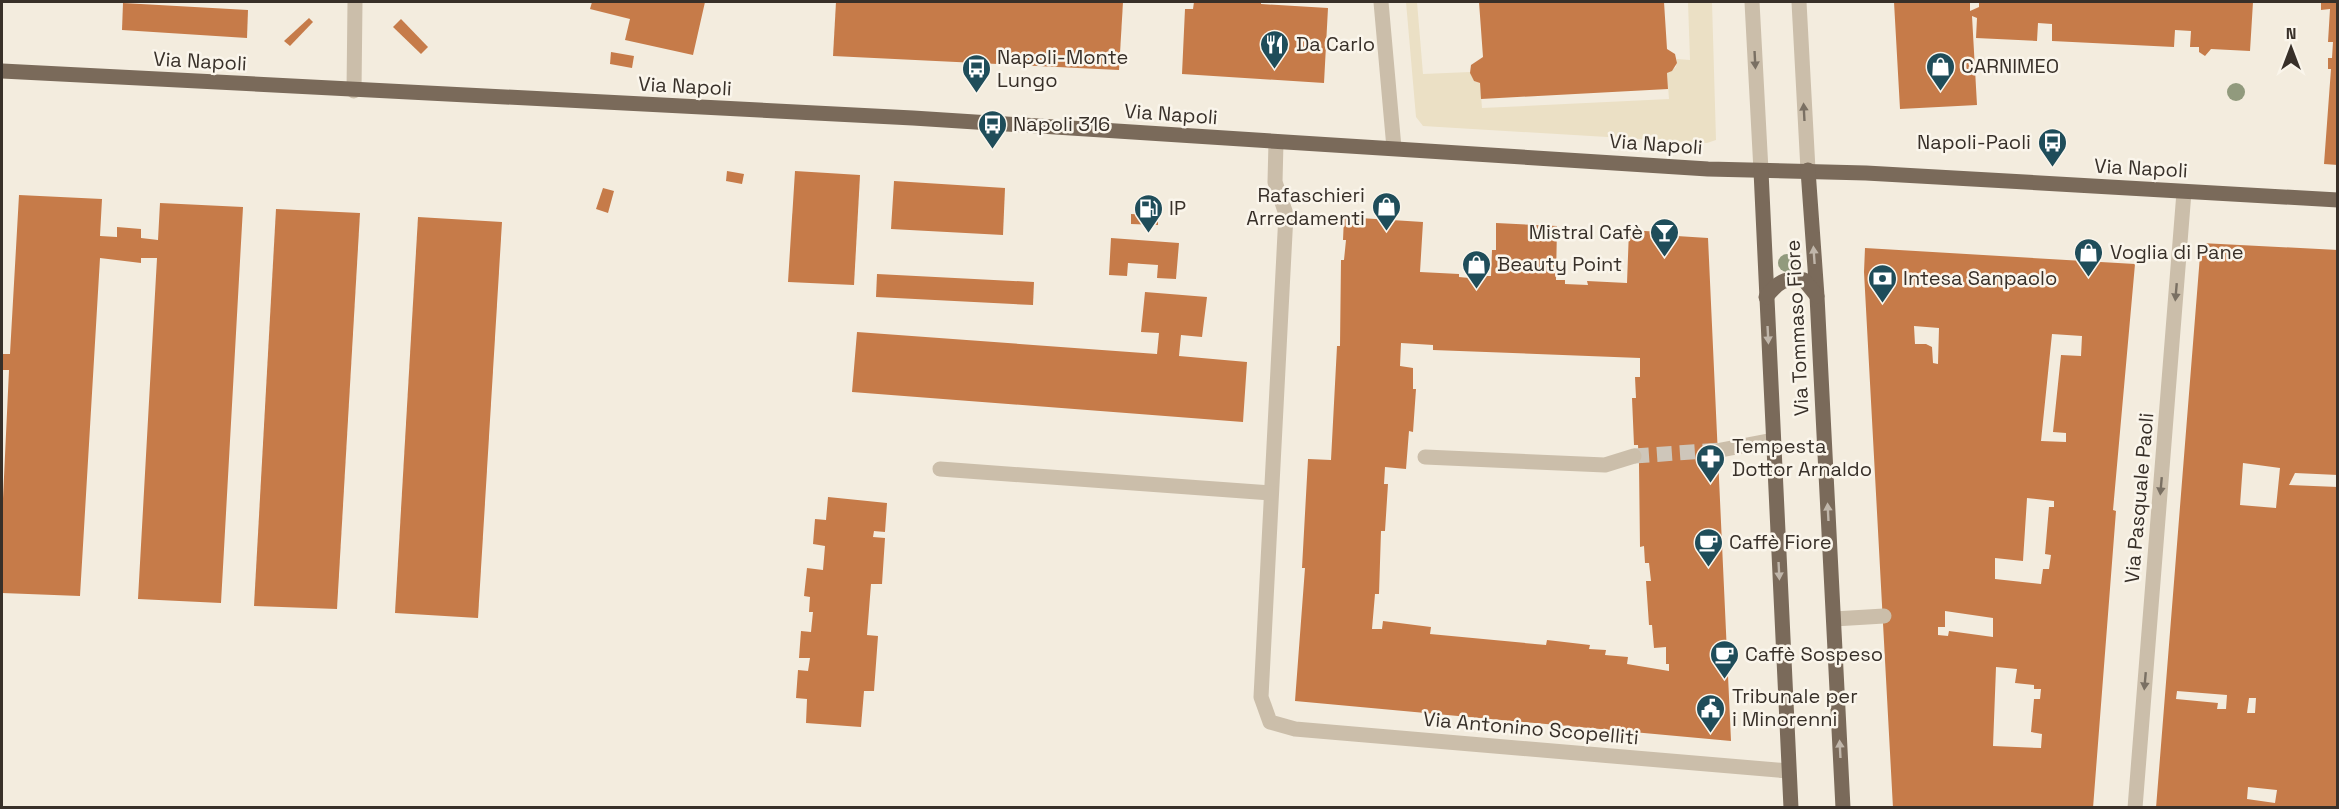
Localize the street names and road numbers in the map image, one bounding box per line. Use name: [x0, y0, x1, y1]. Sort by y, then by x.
street label: Via Napoli: [153, 46, 247, 76]
street label: Via Napoli: [638, 71, 732, 101]
street label: Via Napoli: [1123, 98, 1219, 130]
street label: Via Napoli: [1608, 128, 1704, 160]
street label: Via Napoli: [2094, 153, 2188, 183]
street label: Via Tommaso Fiore: [1779, 239, 1815, 417]
street label: Via Pasquale Paoli: [2119, 412, 2159, 584]
street label: Via Antonino Scopelliti: [1422, 706, 1640, 750]

